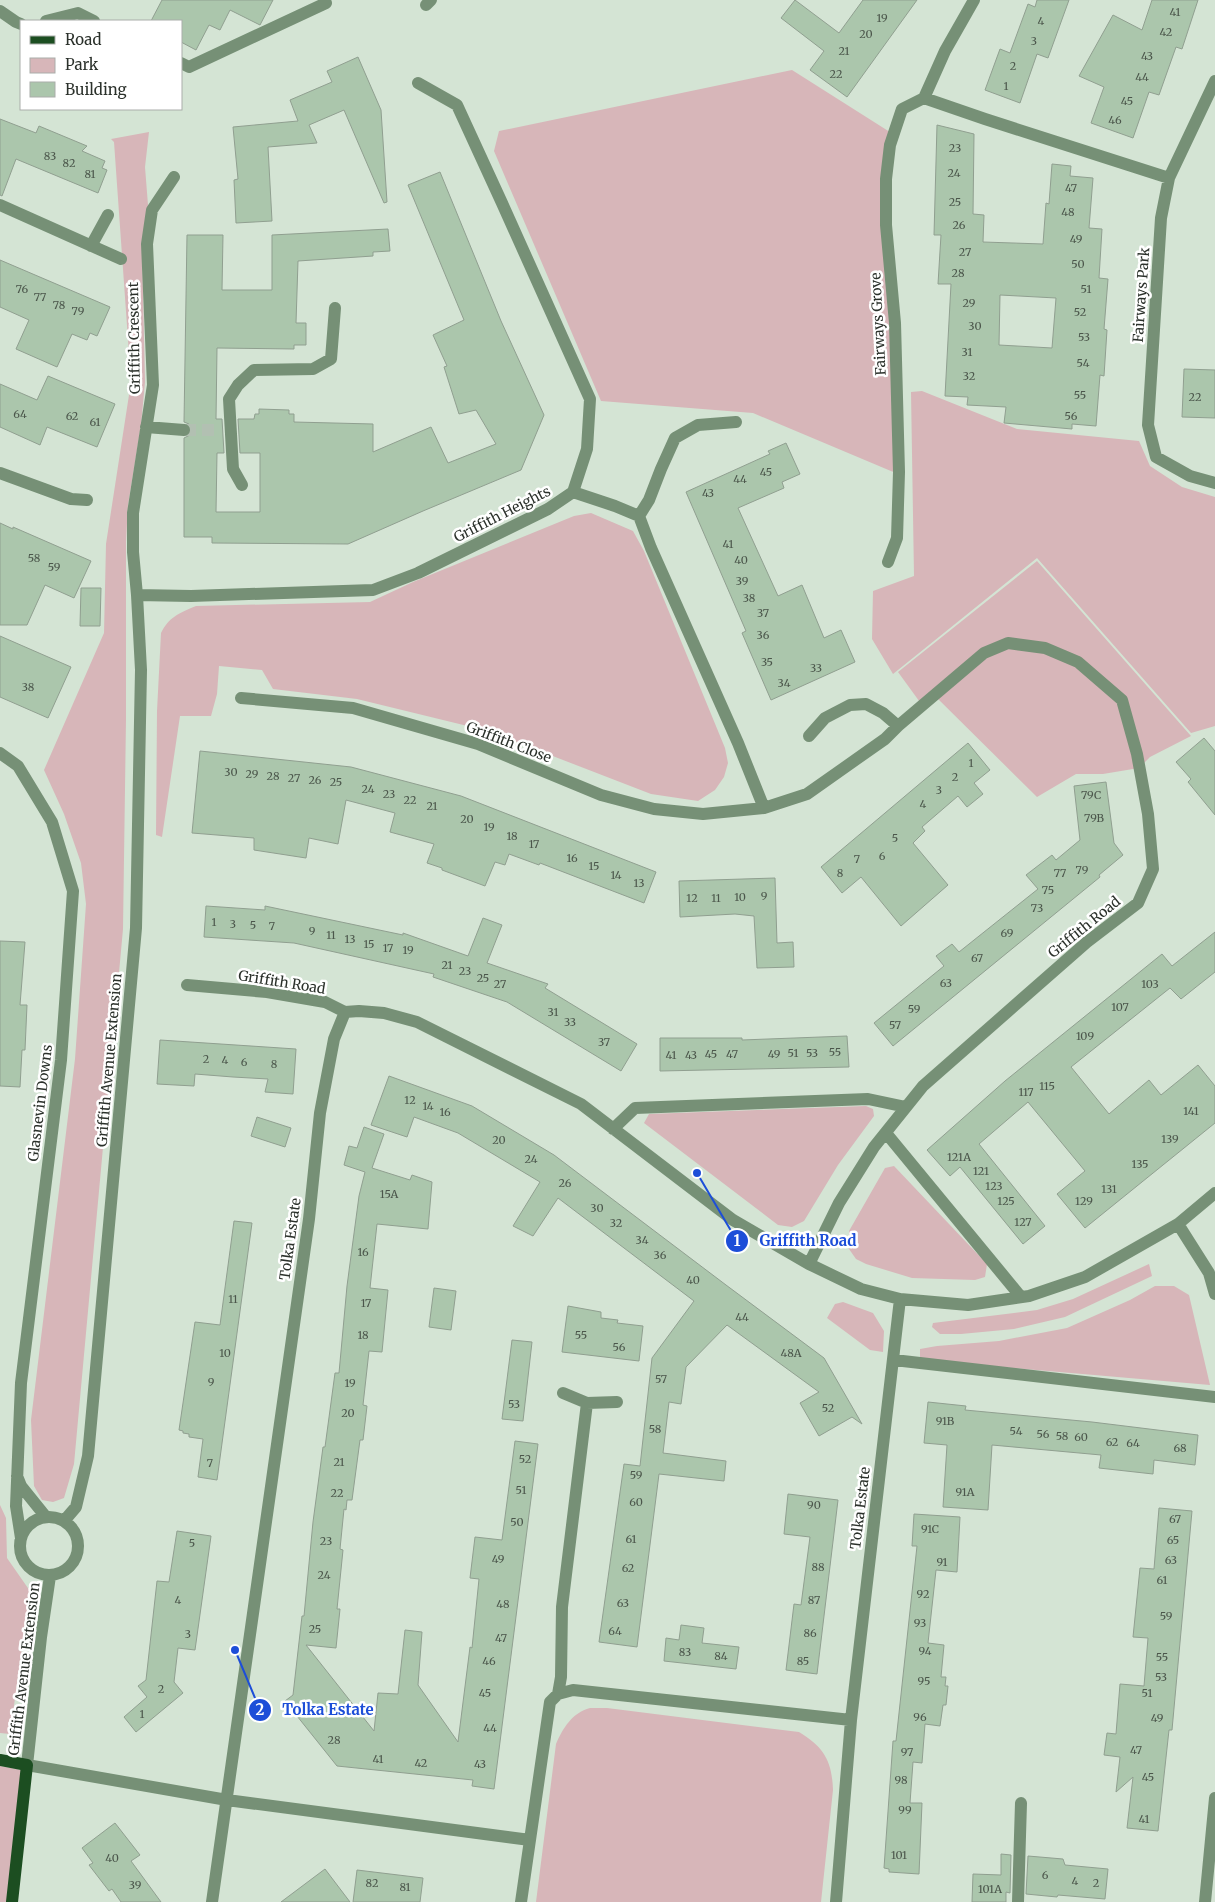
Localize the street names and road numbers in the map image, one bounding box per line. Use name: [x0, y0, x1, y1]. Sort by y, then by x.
street label: Fairways Park: [1129, 247, 1153, 343]
street label: Fairways Grove: [866, 272, 890, 376]
street label: Griffith Crescent: [124, 281, 144, 394]
street label: Griffith Heights: [451, 482, 554, 546]
street label: Griffith Close: [464, 718, 554, 766]
street label: Griffith Road: [1044, 892, 1124, 962]
street label: Griffith Road: [237, 966, 327, 998]
street label: Griffith Avenue Extension: [92, 972, 126, 1148]
street label: Glasnevin Downs: [24, 1043, 56, 1163]
street label: Tolka Estate: [275, 1197, 305, 1281]
street label: Tolka Estate: [846, 1466, 874, 1550]
street label: Griffith Avenue Extension: [4, 1581, 44, 1757]

